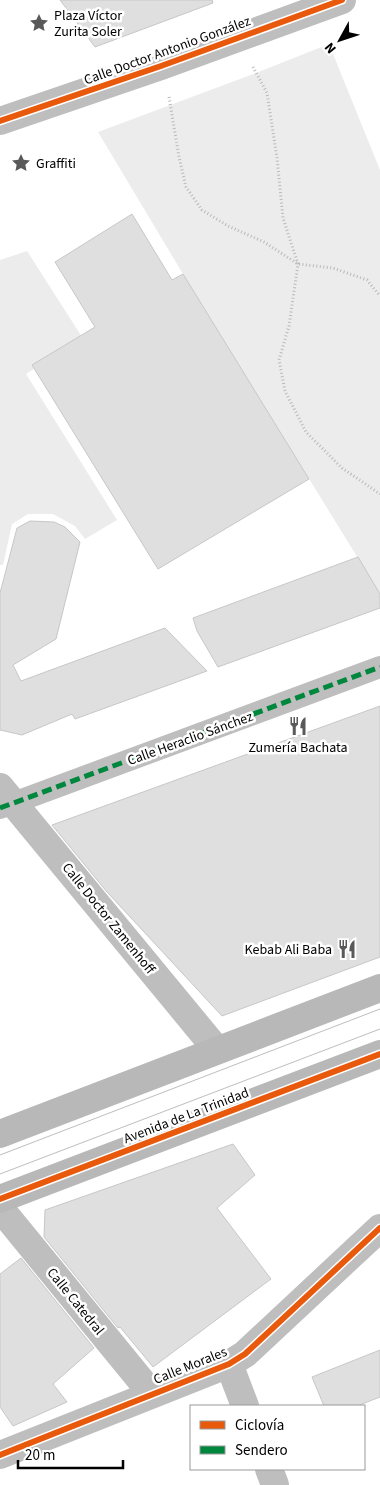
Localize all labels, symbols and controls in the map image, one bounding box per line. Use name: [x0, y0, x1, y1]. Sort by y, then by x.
place label: Plaza Víctor Zurita Soler: [54, 6, 122, 42]
street label: Calle Doctor Antonio González: [81, 11, 254, 90]
place icon: Plaza Víctor Zurita Soler: [28, 12, 50, 34]
north arrow: [315, 15, 365, 65]
text: N: [320, 38, 341, 58]
place icon: Graffiti: [10, 152, 32, 174]
place label: Graffiti: [36, 154, 76, 174]
street label: Calle Heraclio Sánchez: [125, 707, 256, 771]
restaurant icon: Zumería Bachata: [287, 715, 309, 737]
place label: Zumería Bachata: [248, 738, 348, 758]
street label: Calle Doctor Zamenhoff: [57, 859, 160, 979]
restaurant icon: Kebab Ali Baba: [336, 938, 358, 960]
place label: Kebab Ali Baba: [245, 940, 332, 960]
street label: Avenida de La Trinidad: [121, 1083, 252, 1149]
street label: Calle Catedral: [42, 1264, 109, 1340]
street label: Calle Morales: [151, 1342, 230, 1390]
legend: [190, 1405, 365, 1470]
text: Ciclovía: [235, 1415, 284, 1436]
scale bar: [18, 1438, 122, 1470]
text: Sendero: [235, 1440, 288, 1461]
text: 20 m: [25, 1445, 55, 1466]

